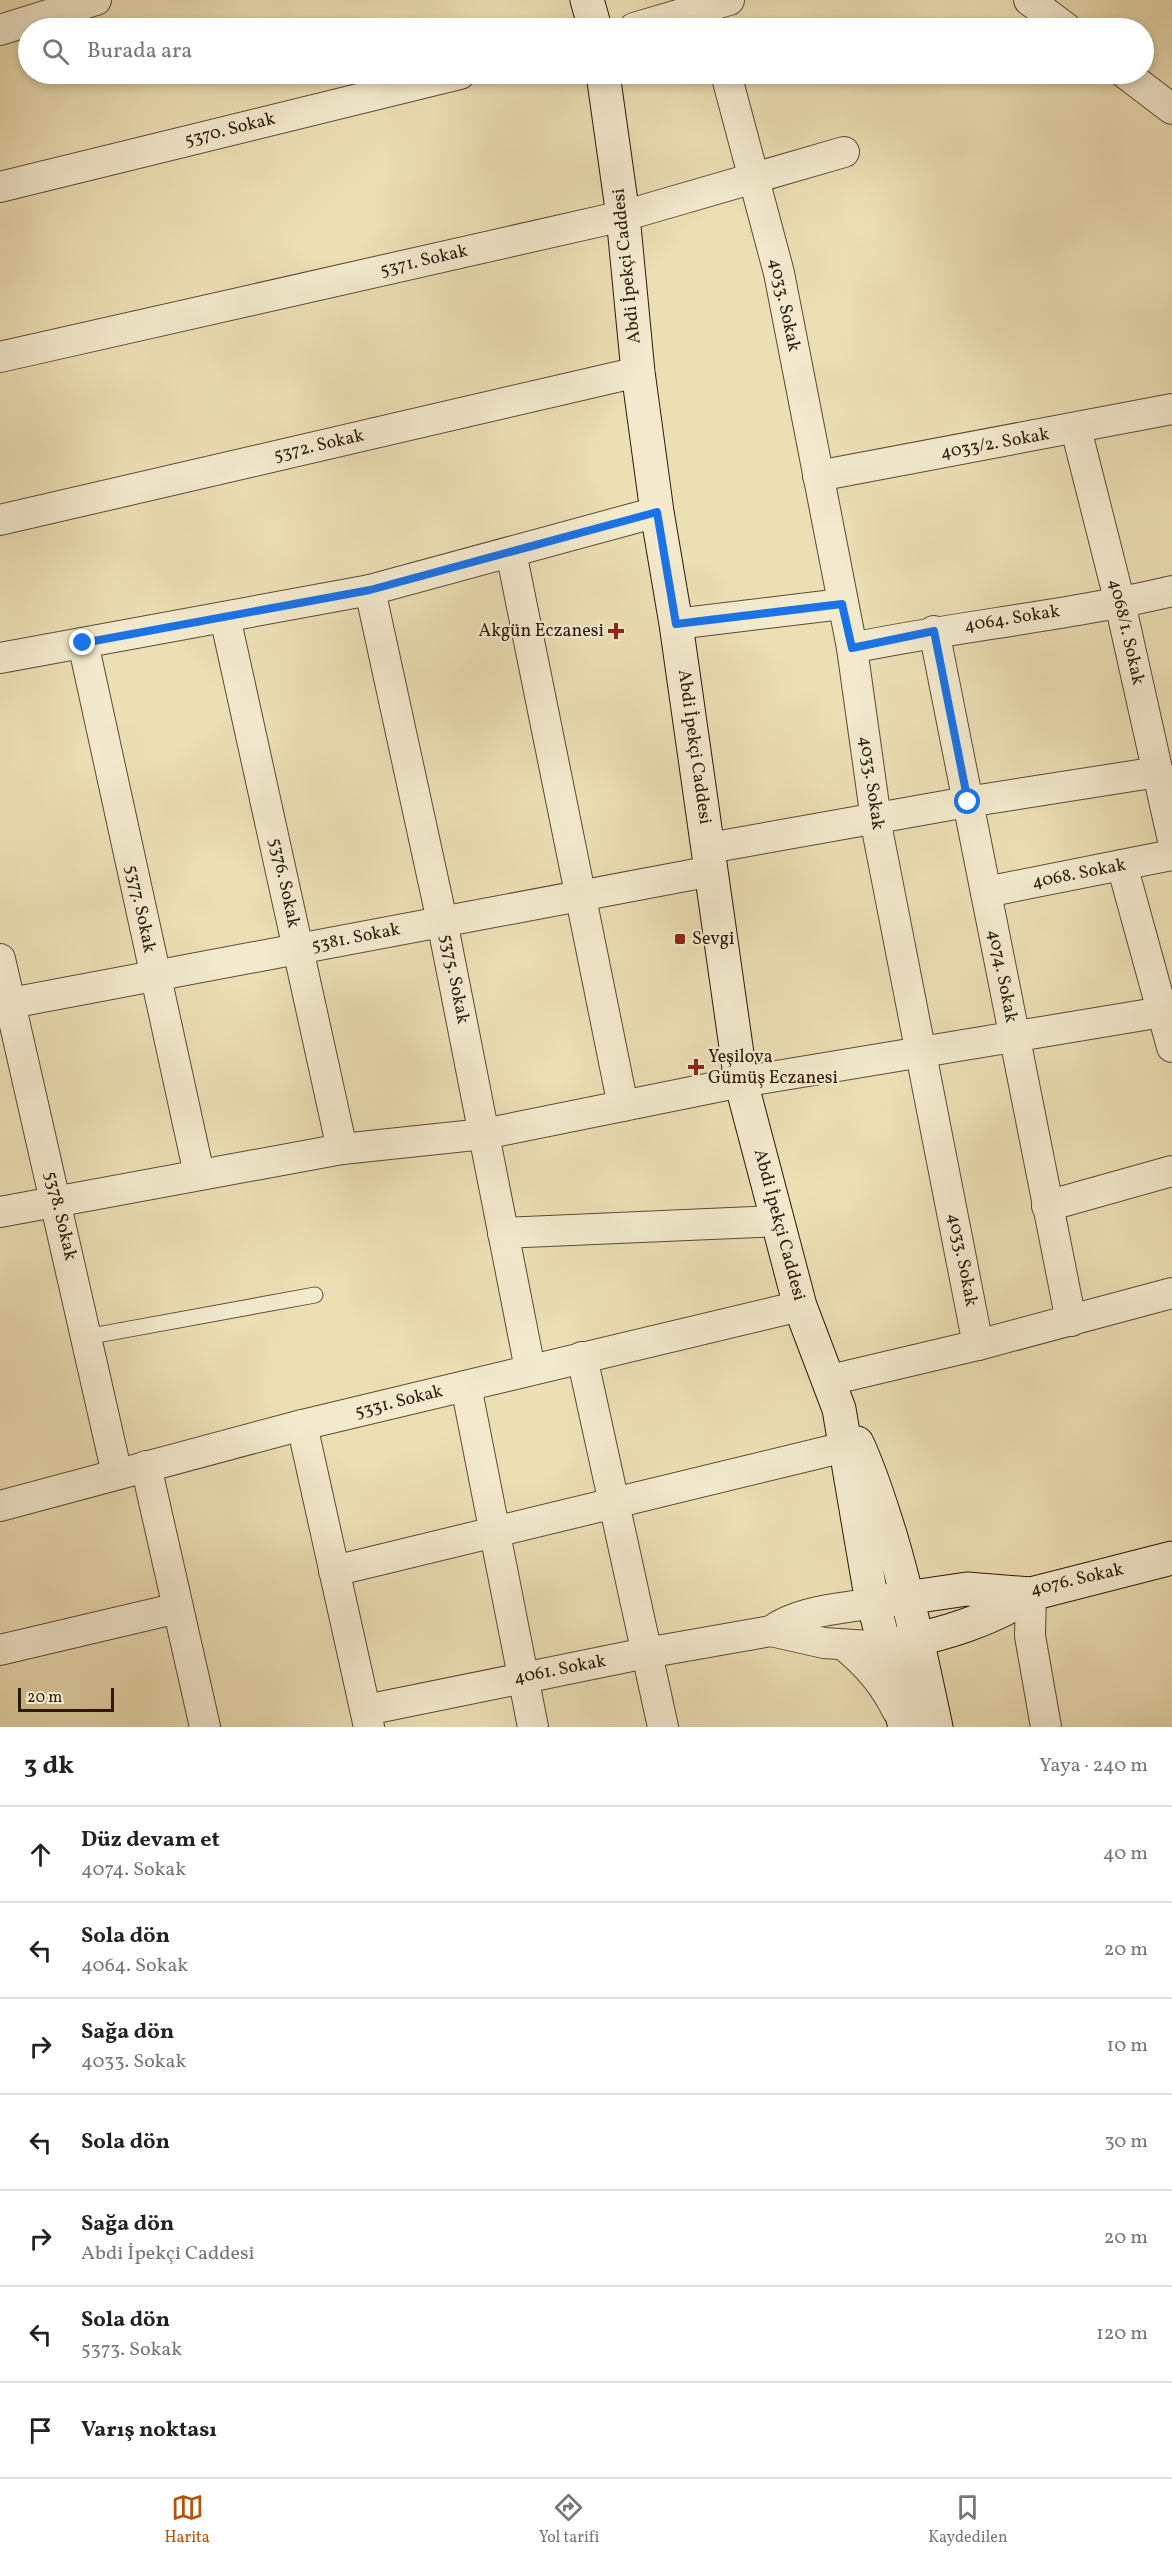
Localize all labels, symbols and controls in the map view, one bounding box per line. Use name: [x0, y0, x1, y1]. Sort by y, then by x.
search box: [18, 18, 1154, 84]
icon: search: [39, 35, 72, 68]
text: Burada ara: [87, 36, 192, 67]
street label: 5370. Sokak: [182, 107, 278, 153]
street label: Abdi İpekçi Caddesi: [606, 187, 648, 345]
street label: 5371. Sokak: [378, 239, 471, 283]
street label: 4033. Sokak: [762, 256, 806, 354]
street label: 4033/2. Sokak: [939, 422, 1052, 466]
street label: 5372. Sokak: [272, 423, 367, 468]
street label: 4068/1. Sokak: [1102, 576, 1150, 688]
street label: 4064. Sokak: [962, 599, 1062, 639]
place label: Akgün Eczanesi: [479, 619, 604, 644]
marker: Akgün Eczanesi: [609, 624, 623, 638]
route end: [69, 629, 95, 655]
street label: Abdi İpekçi Caddesi: [671, 668, 717, 826]
street label: 4033. Sokak: [852, 734, 890, 832]
route start: [954, 788, 980, 814]
street label: 5376. Sokak: [262, 836, 306, 931]
street label: 4068. Sokak: [1030, 853, 1128, 895]
street label: 5377. Sokak: [118, 863, 162, 955]
street label: 5381. Sokak: [310, 917, 403, 959]
place label: Sevgi: [692, 927, 734, 952]
street label: 4074. Sokak: [981, 927, 1023, 1025]
street label: 5375. Sokak: [433, 932, 475, 1026]
marker: Sevgi: [673, 932, 687, 946]
place label: Yeşilova Gümüş Eczanesi: [708, 1045, 838, 1091]
marker: Yeşilova Gümüş Eczanesi: [689, 1060, 703, 1074]
street label: Abdi İpekçi Caddesi: [747, 1146, 811, 1304]
street label: 5378. Sokak: [38, 1169, 82, 1263]
street label: 4033. Sokak: [941, 1211, 983, 1309]
street label: 5331. Sokak: [352, 1379, 446, 1425]
street label: 4076. Sokak: [1028, 1557, 1126, 1603]
street label: 4061. Sokak: [512, 1649, 608, 1691]
scale bar: [18, 1685, 114, 1712]
text: 20 m: [27, 1687, 62, 1709]
text: 3 dk: [24, 1748, 74, 1784]
text: Yaya · 240 m: [1039, 1752, 1148, 1780]
text: Düz devam et: [81, 1825, 220, 1856]
icon: ahead: [24, 1838, 57, 1871]
text: 40 m: [1103, 1840, 1148, 1868]
text: 4074. Sokak: [81, 1856, 186, 1884]
text: Sola dön: [81, 1921, 170, 1952]
icon: left: [24, 1934, 57, 1967]
text: 20 m: [1104, 1936, 1148, 1964]
text: 4064. Sokak: [81, 1952, 188, 1980]
text: Sağa dön: [81, 2017, 174, 2048]
icon: right: [24, 2030, 57, 2063]
text: 10 m: [1107, 2032, 1148, 2060]
text: 4033. Sokak: [81, 2048, 186, 2076]
icon: left: [24, 2126, 57, 2159]
text: Sola dön: [81, 2127, 170, 2158]
text: 30 m: [1104, 2128, 1148, 2156]
text: Sağa dön: [81, 2209, 174, 2240]
icon: right: [24, 2222, 57, 2255]
text: 20 m: [1104, 2224, 1148, 2252]
text: Abdi İpekçi Caddesi: [81, 2240, 255, 2268]
text: Sola dön: [81, 2305, 170, 2336]
icon: left: [24, 2318, 57, 2351]
text: 120 m: [1096, 2320, 1148, 2348]
text: 5373. Sokak: [81, 2336, 182, 2364]
icon: arrive: [24, 2414, 57, 2447]
text: Varış noktası: [81, 2415, 217, 2446]
tab: Harita: [165, 2491, 210, 2549]
tab: Yol tarifi: [539, 2491, 599, 2549]
tab: Kaydedilen: [928, 2491, 1007, 2549]

